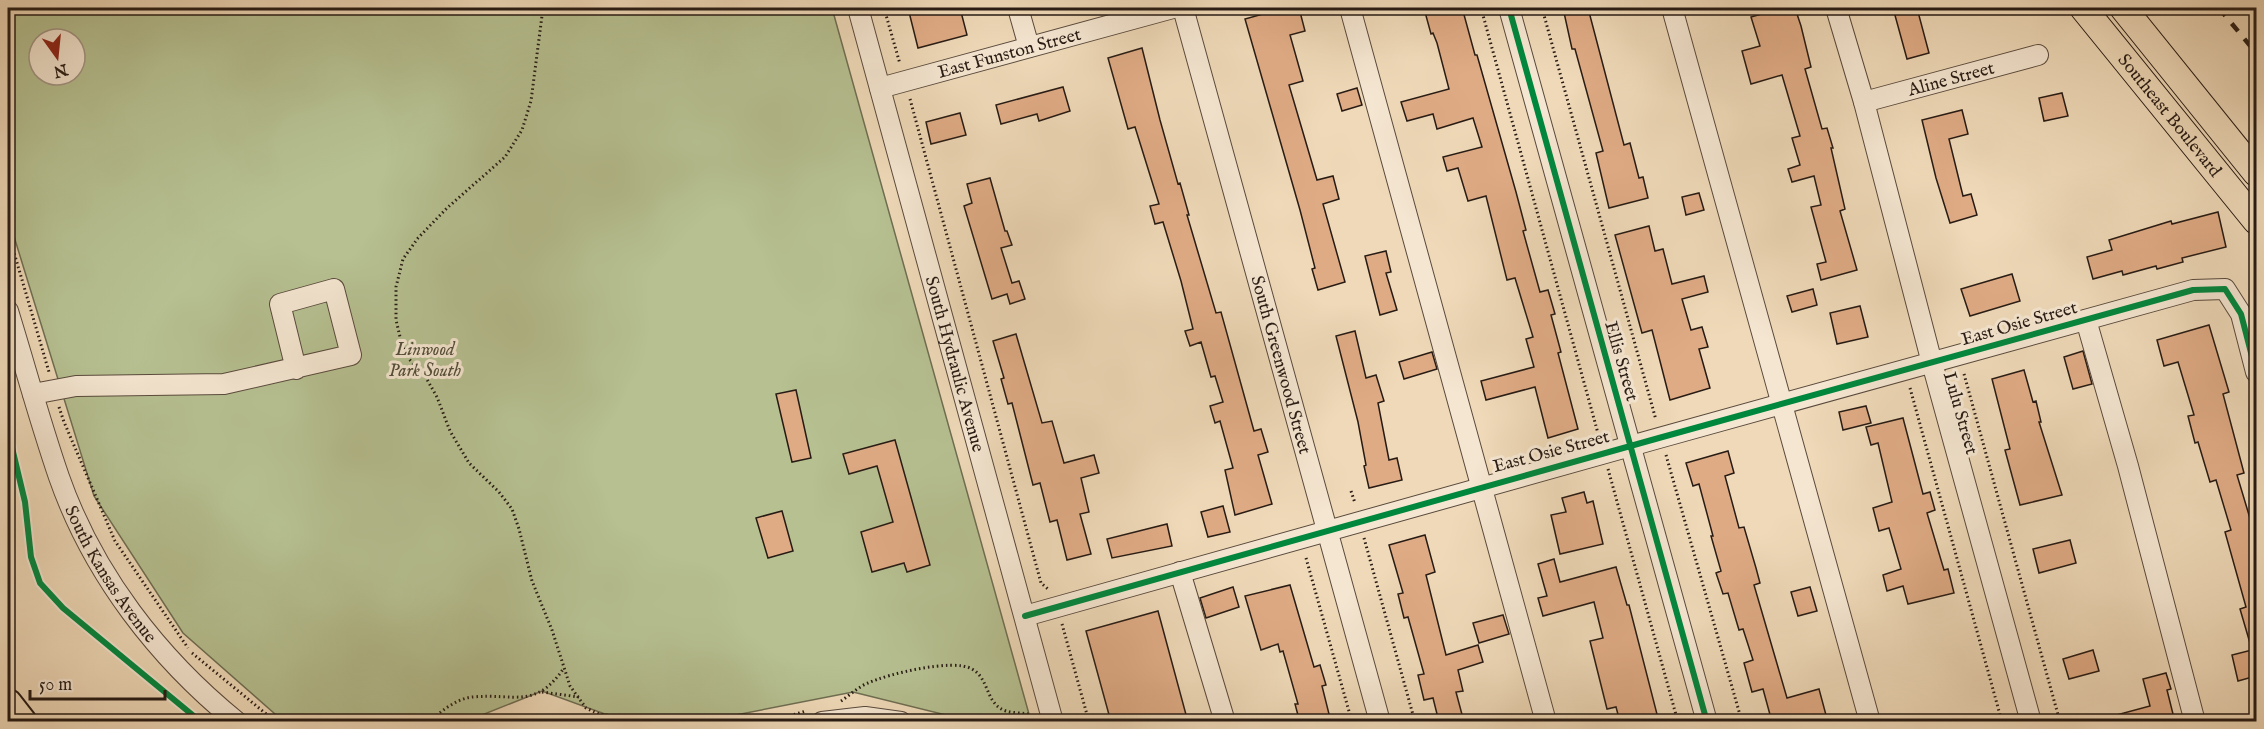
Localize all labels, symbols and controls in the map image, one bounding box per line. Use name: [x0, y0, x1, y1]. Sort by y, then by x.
street label: East Funston Street: [936, 24, 1084, 85]
north arrow: [27, 27, 87, 87]
street label: Southeast Boulevard: [2112, 50, 2226, 183]
street label: Aline Street: [1905, 57, 1997, 103]
text: N: [51, 58, 71, 81]
street label: South Greenwood Street: [1244, 273, 1316, 457]
street label: South Hydraulic Avenue: [919, 274, 989, 455]
street label: East Osie Street: [1959, 297, 2080, 352]
street label: Ellis Street: [1598, 319, 1643, 404]
park label: Linwood Park South: [389, 339, 462, 383]
street label: Lulu Street: [1937, 369, 1982, 457]
street label: East Osie Street: [1491, 426, 1612, 479]
street label: South Kansas Avenue: [58, 502, 161, 648]
scale bar: [30, 663, 165, 701]
text: 50 m: [39, 674, 72, 697]

